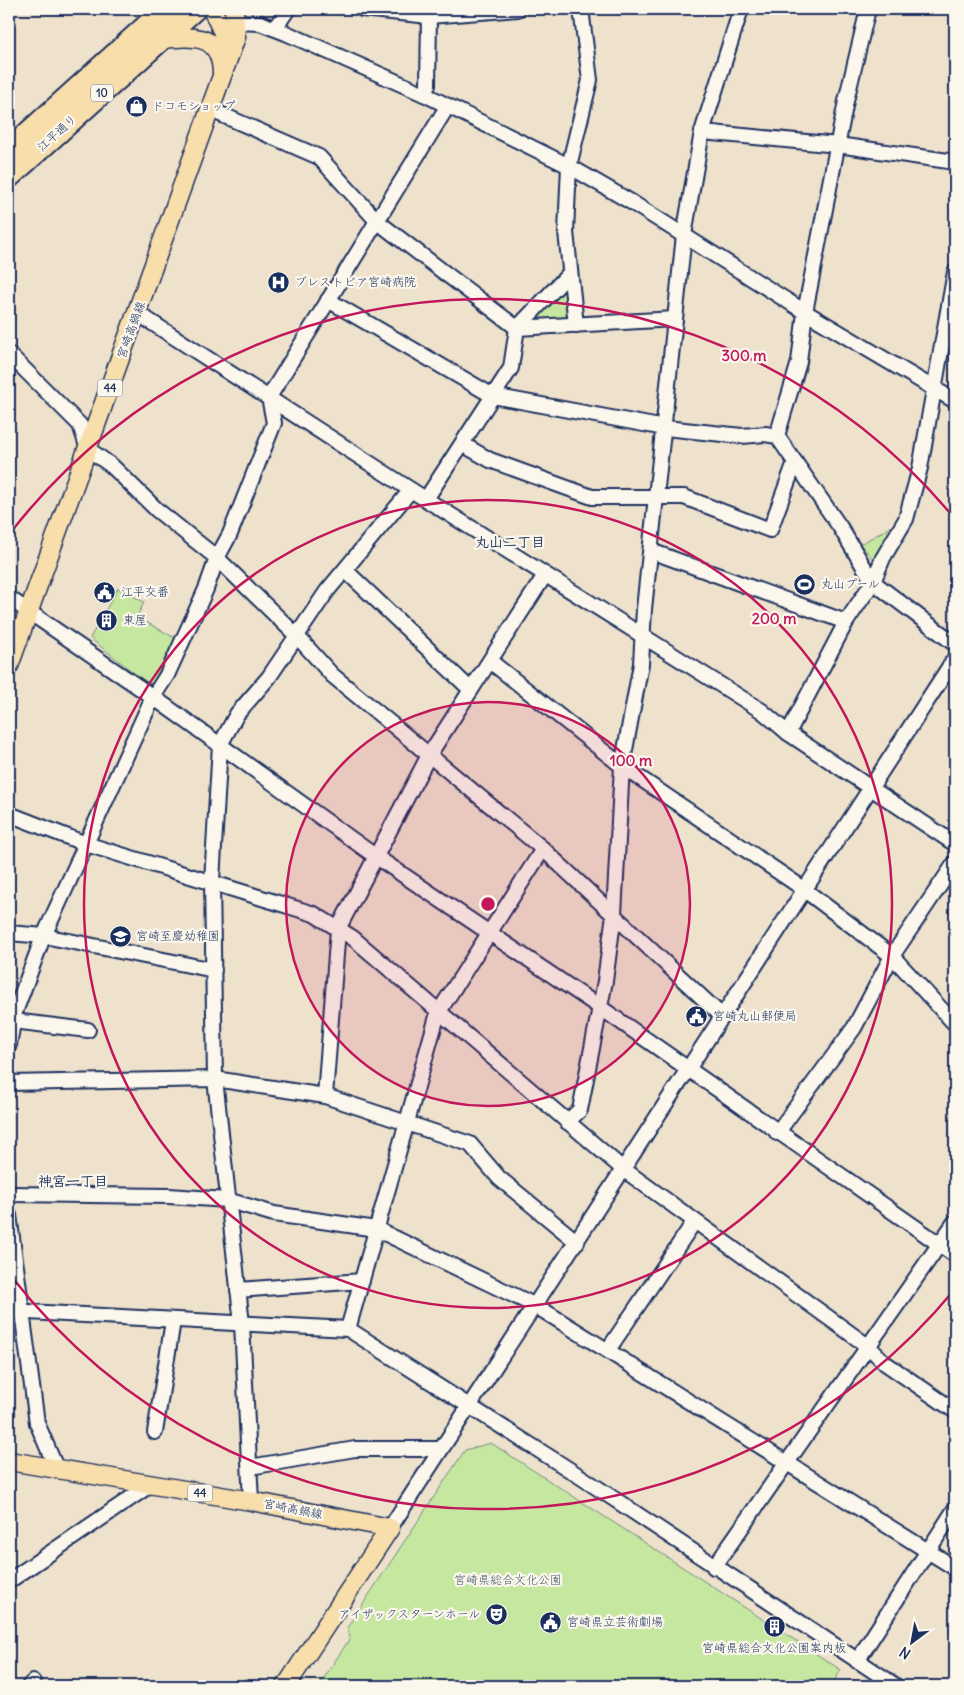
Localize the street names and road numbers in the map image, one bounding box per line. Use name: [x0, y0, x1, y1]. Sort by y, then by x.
road number: 10: [91, 85, 113, 102]
street label: 江平通り: [34, 111, 80, 154]
street label: 宮崎高鍋線: [113, 299, 148, 361]
road number: 44: [98, 379, 122, 396]
road number: 44: [188, 1485, 212, 1502]
street label: 宮崎高鍋線: [262, 1495, 324, 1522]

